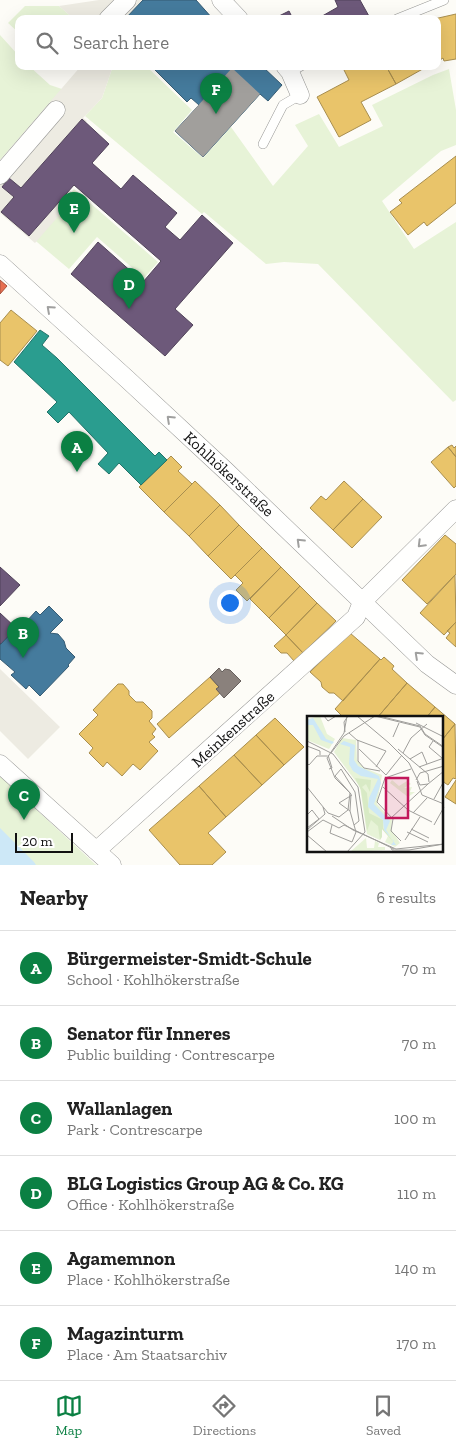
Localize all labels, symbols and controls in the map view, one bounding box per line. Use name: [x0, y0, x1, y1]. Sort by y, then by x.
search box: [15, 15, 441, 70]
icon: search: [33, 29, 61, 57]
text: Search here: [73, 31, 169, 54]
pin: F: [200, 73, 232, 114]
pin: E: [58, 192, 90, 233]
pin: D: [113, 268, 145, 309]
one-way arrow: [46, 306, 55, 315]
one-way arrow: [166, 416, 175, 425]
street label: Kohlhökerstraße: [180, 427, 278, 521]
pin: A: [61, 431, 93, 472]
one-way arrow: [418, 538, 427, 547]
one-way arrow: [297, 539, 306, 548]
your location: [217, 590, 243, 616]
pin: B: [7, 617, 39, 658]
one-way arrow: [415, 652, 424, 661]
street label: Meinkenstraße: [188, 687, 278, 771]
inset map: [307, 716, 444, 852]
pin: C: [8, 779, 40, 820]
scale bar: [15, 830, 72, 853]
text: 20 m: [22, 833, 53, 850]
text: Nearby: [20, 885, 88, 910]
text: 6 results: [376, 888, 436, 907]
text: Bürgermeister-Smidt-Schule: [67, 947, 312, 970]
text: A: [31, 959, 42, 978]
text: 70 m: [402, 959, 436, 978]
text: School · Kohlhökerstraße: [67, 970, 240, 989]
text: Senator für Inneres: [67, 1022, 231, 1045]
text: B: [31, 1034, 41, 1053]
text: 70 m: [402, 1034, 436, 1053]
text: Public building · Contrescarpe: [67, 1045, 275, 1064]
text: Wallanlagen: [67, 1097, 172, 1120]
text: C: [31, 1109, 41, 1128]
text: 100 m: [394, 1109, 436, 1128]
text: Park · Contrescarpe: [67, 1120, 203, 1139]
text: BLG Logistics Group AG & Co. KG: [67, 1172, 344, 1195]
text: D: [30, 1184, 42, 1203]
text: 110 m: [397, 1184, 436, 1203]
text: Office · Kohlhökerstraße: [67, 1195, 234, 1214]
text: Agamemnon: [67, 1247, 175, 1270]
text: E: [31, 1259, 41, 1278]
text: 140 m: [395, 1259, 436, 1278]
text: Place · Kohlhökerstraße: [67, 1270, 230, 1289]
text: Magazinturm: [67, 1322, 184, 1345]
text: F: [31, 1334, 41, 1353]
text: 170 m: [396, 1334, 436, 1353]
text: Place · Am Staatsarchiv: [67, 1345, 227, 1364]
tab: Map: [55, 1392, 83, 1439]
tab: Directions: [193, 1392, 256, 1439]
tab: Saved: [366, 1392, 401, 1439]

